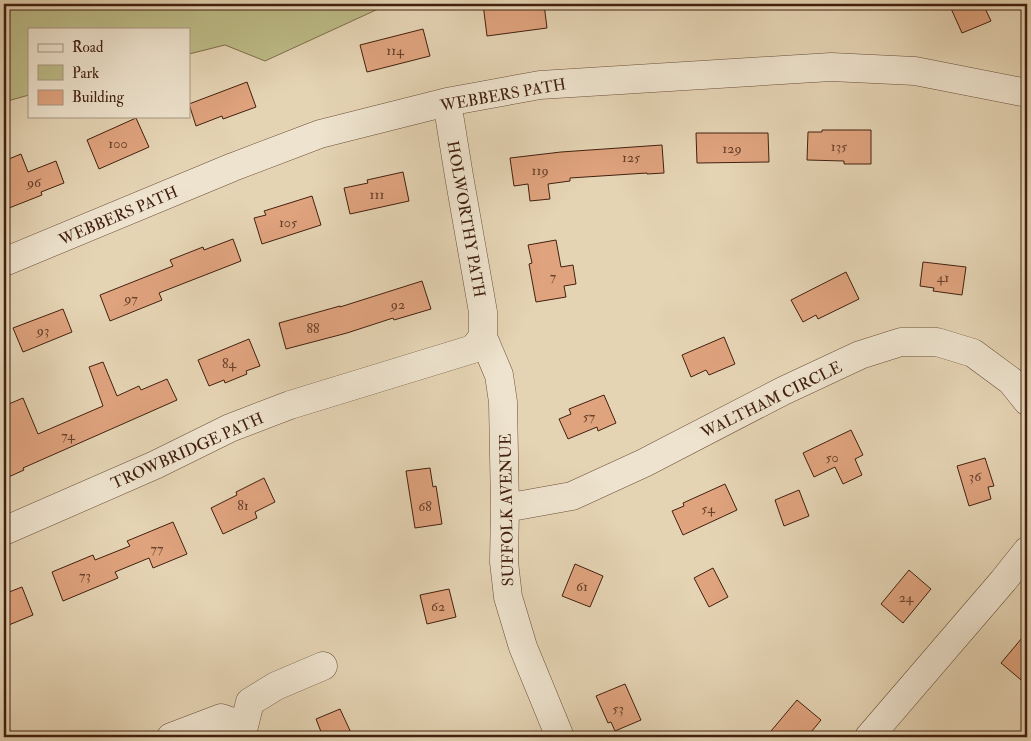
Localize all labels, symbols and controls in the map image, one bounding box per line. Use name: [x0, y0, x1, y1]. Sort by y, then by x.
legend: [28, 28, 190, 118]
text: Road: [72, 38, 104, 57]
house number: 114: [386, 42, 405, 59]
text: Park: [72, 64, 99, 83]
street label: WEBBERS PATH: [438, 74, 568, 116]
text: Building: [72, 88, 124, 107]
house number: 100: [108, 135, 128, 152]
house number: 135: [831, 138, 848, 155]
street label: HOLWORTHY PATH: [442, 139, 490, 299]
house number: 129: [722, 140, 742, 157]
house number: 125: [622, 149, 641, 166]
house number: 119: [531, 162, 549, 179]
house number: 96: [26, 174, 42, 191]
street label: WEBBERS PATH: [55, 182, 181, 250]
house number: 111: [370, 186, 385, 203]
house number: 105: [279, 214, 298, 231]
house number: 7: [550, 268, 557, 285]
house number: 41: [937, 269, 949, 286]
house number: 97: [123, 290, 138, 307]
house number: 92: [390, 296, 405, 313]
house number: 88: [306, 320, 320, 337]
house number: 93: [36, 322, 49, 339]
house number: 84: [222, 355, 238, 372]
street label: WALTHAM CIRCLE: [697, 357, 845, 443]
street label: TROWBRIDGE PATH: [108, 408, 267, 494]
house number: 57: [583, 408, 596, 425]
house number: 74: [61, 427, 76, 444]
street label: SUFFOLK AVENUE: [496, 433, 518, 586]
house number: 50: [825, 449, 839, 466]
house number: 36: [969, 468, 982, 485]
house number: 81: [237, 497, 249, 514]
house number: 68: [418, 498, 432, 515]
house number: 54: [701, 500, 716, 517]
house number: 77: [151, 540, 164, 557]
house number: 73: [79, 567, 91, 584]
house number: 61: [576, 578, 588, 595]
house number: 24: [899, 589, 915, 606]
house number: 62: [431, 598, 445, 615]
house number: 53: [612, 700, 624, 717]

